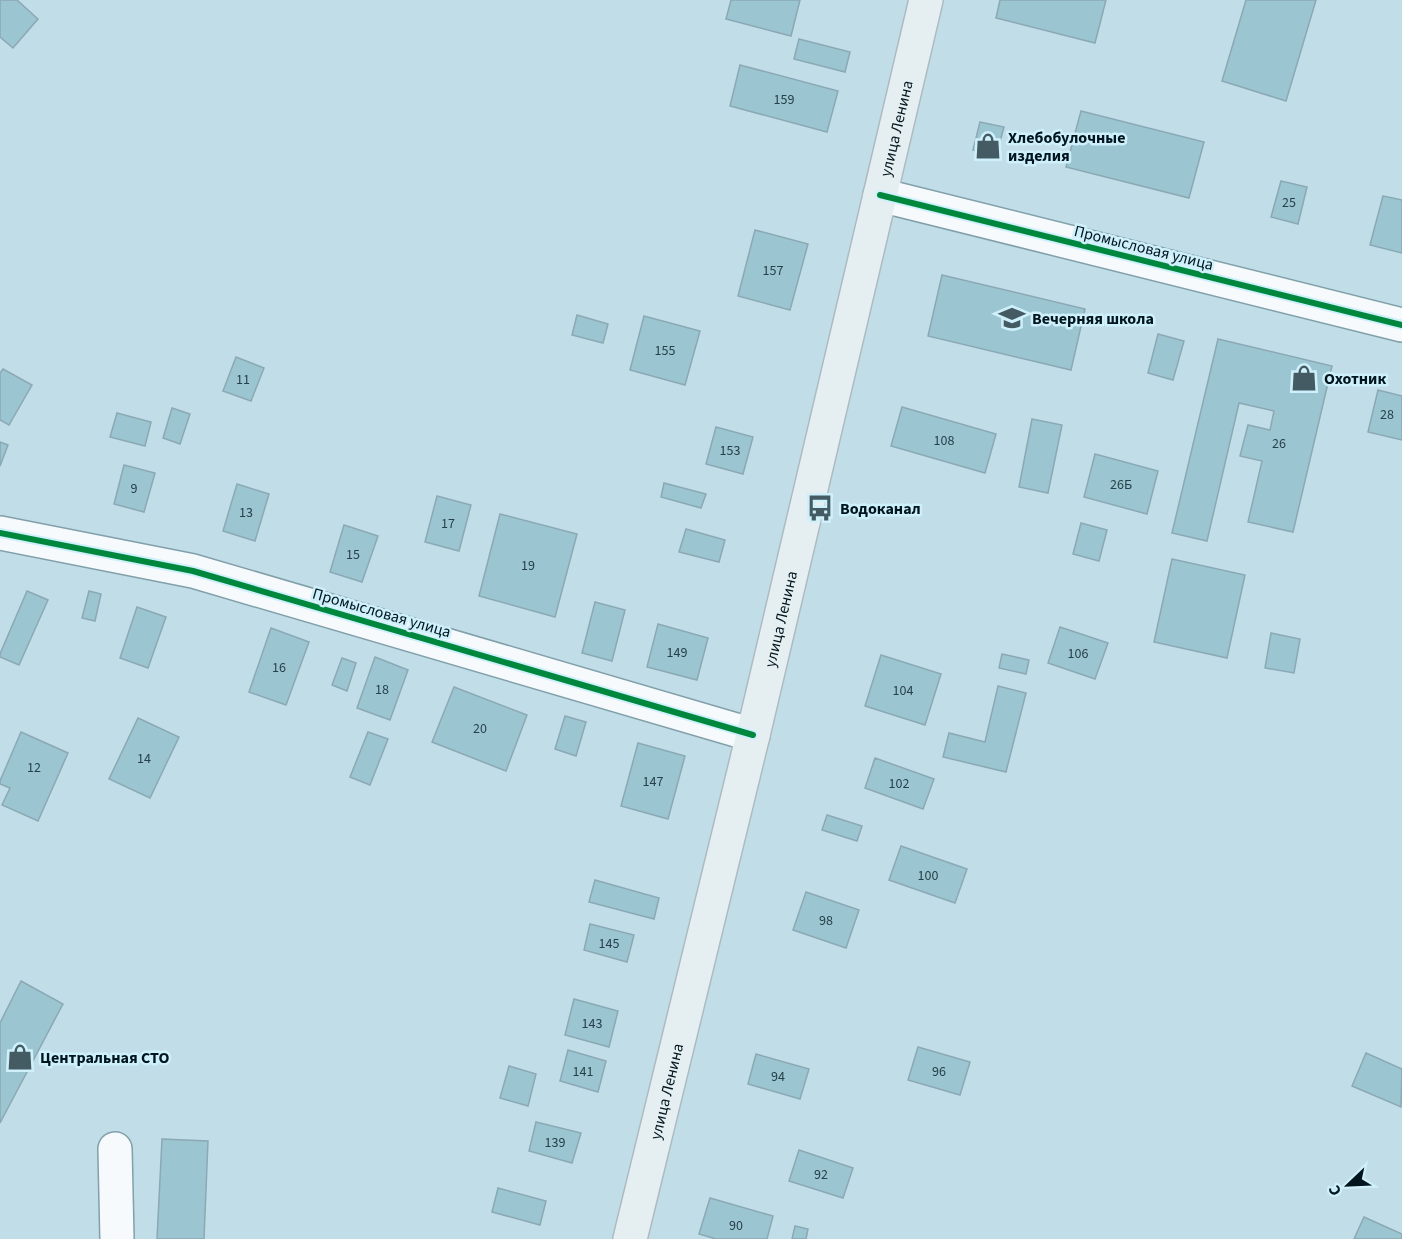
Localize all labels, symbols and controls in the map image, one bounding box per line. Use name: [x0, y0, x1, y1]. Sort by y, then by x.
street label: улица Ленина: [875, 78, 919, 179]
house number: 159: [774, 90, 794, 110]
place label: Хлебобулочные изделия: [1008, 127, 1125, 167]
shop icon: Хлебобулочные изделия: [973, 131, 1003, 161]
house number: 25: [1282, 193, 1296, 213]
street label: Промысловая улица: [1072, 220, 1216, 276]
house number: 157: [763, 261, 783, 281]
school or university icon: Вечерняя школа: [997, 303, 1027, 333]
place label: Вечерняя школа: [1032, 308, 1154, 330]
house number: 155: [655, 341, 675, 361]
shop icon: Охотник: [1289, 363, 1319, 393]
place label: Охотник: [1324, 368, 1386, 390]
house number: 11: [236, 370, 250, 390]
house number: 28: [1380, 405, 1394, 425]
house number: 108: [934, 431, 954, 451]
house number: 26: [1272, 434, 1286, 454]
house number: 153: [720, 441, 740, 461]
house number: 26Б: [1110, 475, 1132, 495]
house number: 9: [131, 479, 138, 499]
bus stop icon: Водоканал: [805, 493, 835, 523]
place label: Водоканал: [840, 498, 921, 520]
house number: 13: [239, 503, 253, 523]
house number: 17: [441, 514, 455, 534]
house number: 15: [346, 545, 360, 565]
house number: 19: [521, 556, 535, 576]
street label: улица Ленина: [759, 569, 803, 670]
street label: Промысловая улица: [310, 583, 454, 643]
house number: 149: [667, 643, 687, 663]
house number: 106: [1068, 644, 1088, 664]
house number: 16: [272, 658, 286, 678]
house number: 18: [375, 680, 389, 700]
house number: 104: [893, 681, 913, 701]
house number: 20: [473, 719, 487, 739]
house number: 14: [137, 749, 151, 769]
house number: 12: [27, 758, 41, 778]
house number: 147: [643, 772, 663, 792]
house number: 102: [889, 774, 909, 794]
house number: 100: [918, 866, 938, 886]
house number: 98: [819, 911, 833, 931]
house number: 145: [599, 934, 619, 954]
house number: 143: [582, 1014, 602, 1034]
street label: улица Ленина: [645, 1041, 689, 1142]
shop icon: Центральная СТО: [5, 1042, 35, 1072]
place label: Центральная СТО: [40, 1047, 170, 1069]
house number: 141: [573, 1062, 593, 1082]
house number: 96: [932, 1062, 946, 1082]
house number: 94: [771, 1067, 785, 1087]
house number: 139: [545, 1133, 565, 1153]
north arrow: [1318, 1155, 1378, 1215]
house number: 92: [814, 1165, 828, 1185]
text: С: [1323, 1182, 1347, 1199]
house number: 90: [729, 1216, 743, 1236]

